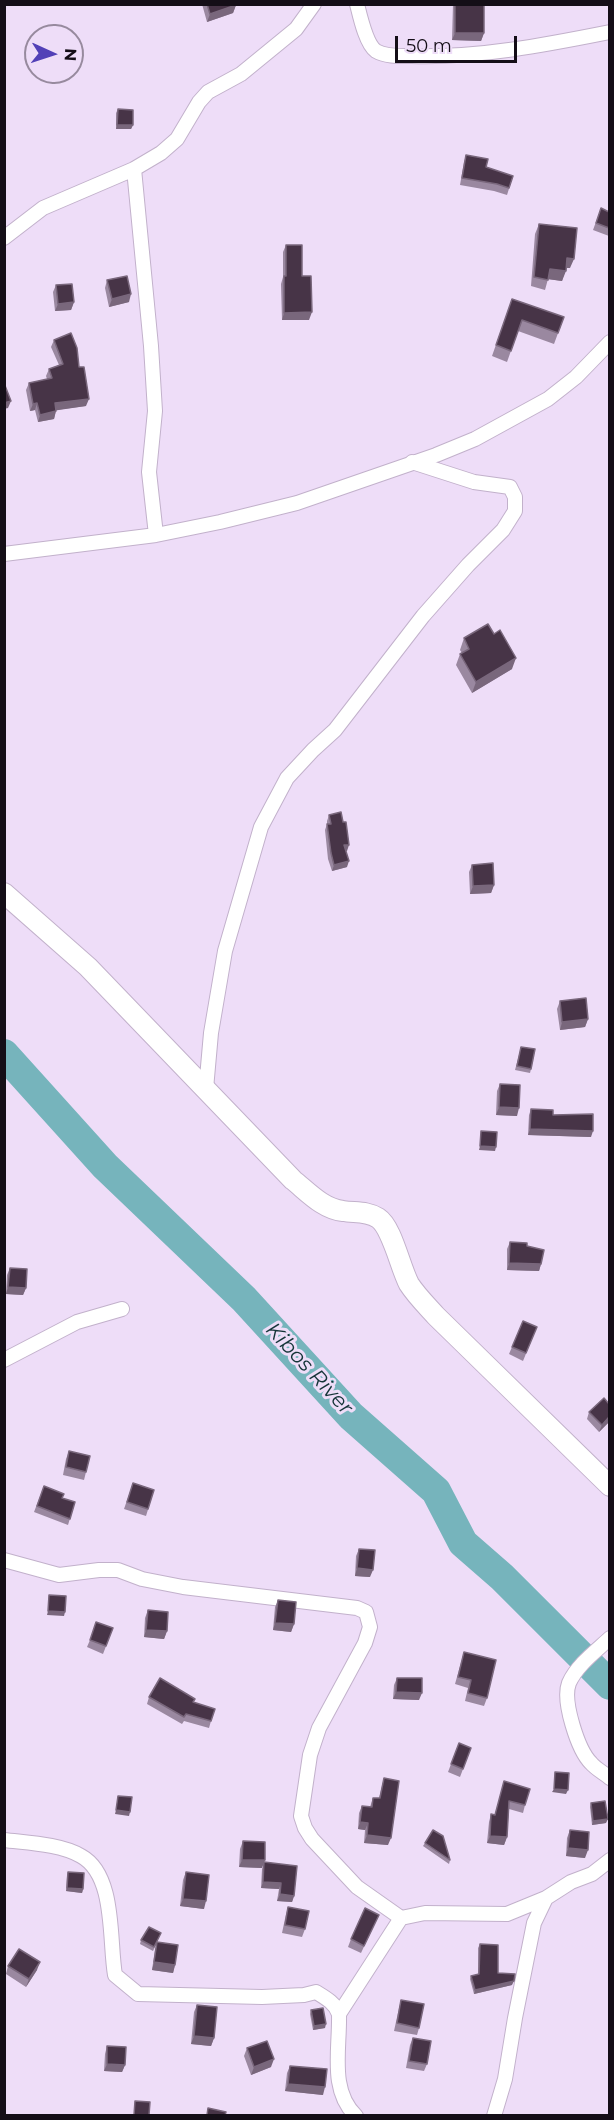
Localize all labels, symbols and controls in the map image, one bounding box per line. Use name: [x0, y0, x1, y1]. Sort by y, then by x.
north arrow: [24, 24, 84, 84]
scale bar: [398, 24, 520, 62]
text: 50 m: [406, 35, 452, 57]
text: N: [61, 48, 80, 62]
water label: Kibos River: [260, 1318, 358, 1420]

